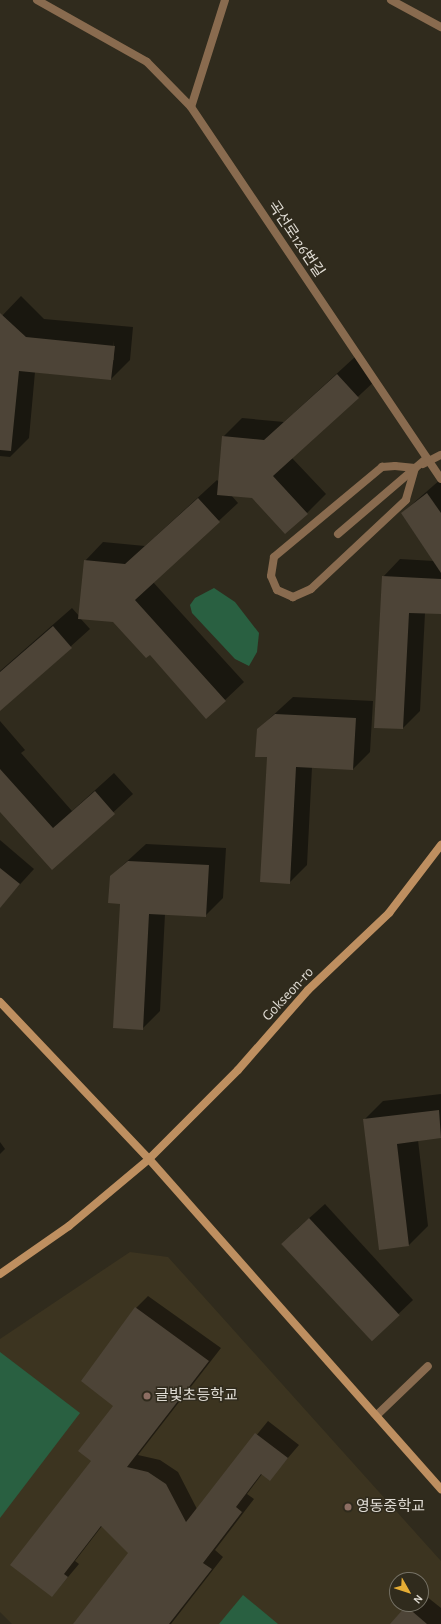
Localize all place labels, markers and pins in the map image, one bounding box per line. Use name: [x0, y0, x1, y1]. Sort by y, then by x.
place label: 글빛초등학교: [155, 1387, 238, 1405]
marker: 글빛초등학교: [142, 1391, 152, 1401]
place label: 영동중학교: [356, 1498, 425, 1516]
marker: 영동중학교: [343, 1502, 353, 1512]

